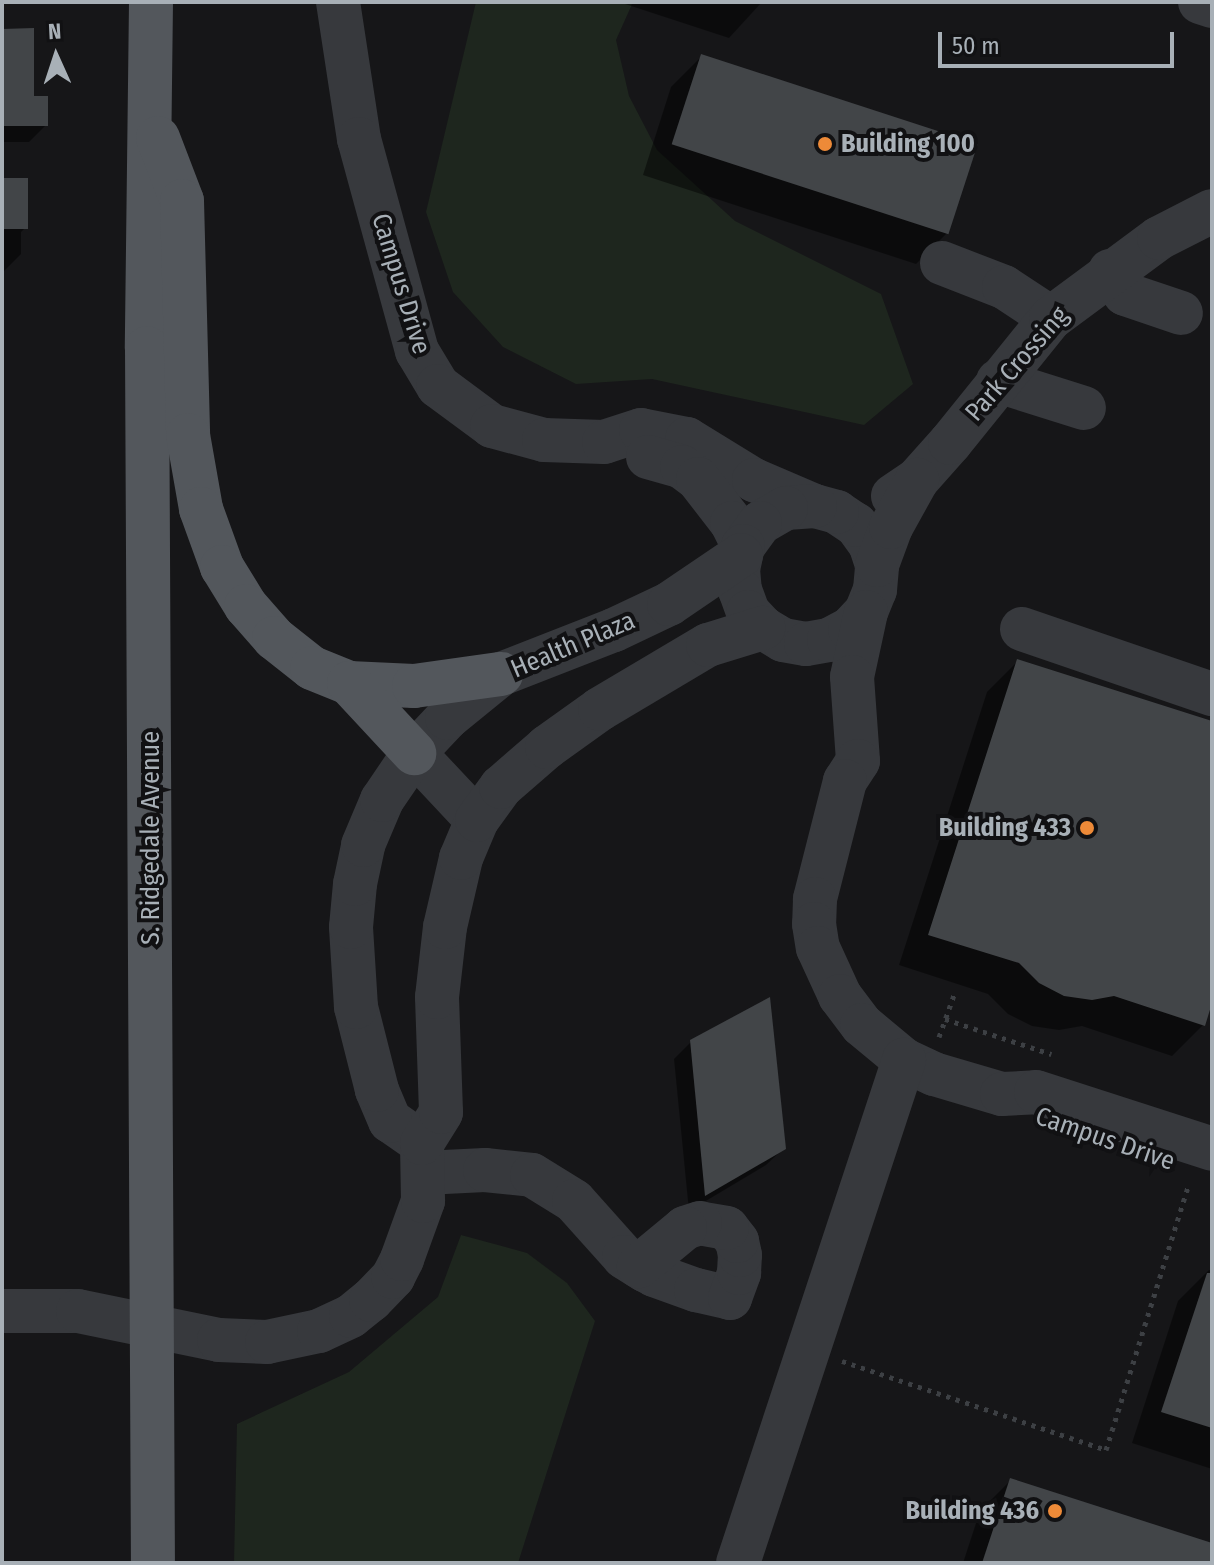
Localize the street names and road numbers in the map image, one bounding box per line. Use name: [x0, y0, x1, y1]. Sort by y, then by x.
street label: Campus Drive: [365, 210, 437, 358]
street label: Park Crossing: [959, 300, 1075, 428]
street label: Health Plaza: [506, 605, 640, 685]
street label: S. Ridgedale Avenue: [135, 731, 167, 945]
street label: Campus Drive: [1031, 1101, 1179, 1177]

